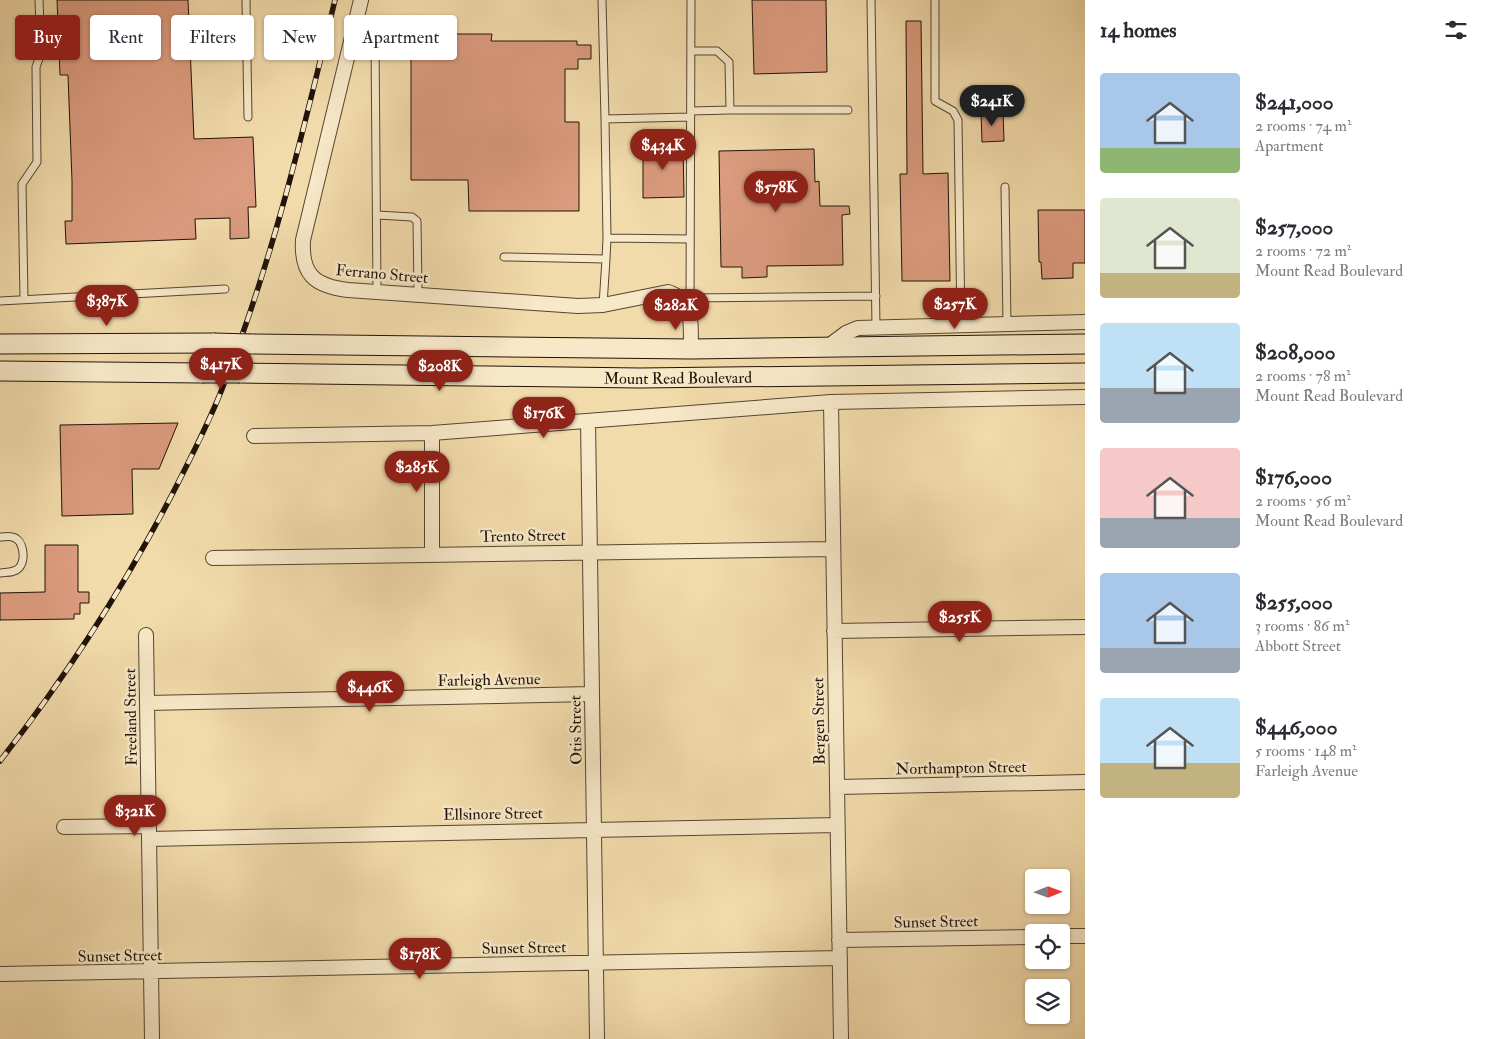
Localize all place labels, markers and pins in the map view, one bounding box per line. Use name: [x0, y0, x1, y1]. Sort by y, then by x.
pin: $241K: [957, 84, 1027, 127]
pin: $434K: [628, 128, 698, 171]
pin: $578K: [741, 170, 811, 213]
pin: $387K: [72, 284, 142, 327]
pin: $282K: [641, 288, 711, 331]
pin: $257K: [920, 288, 990, 330]
pin: $417K: [186, 348, 256, 390]
pin: $208K: [405, 350, 475, 392]
pin: $176K: [509, 396, 579, 439]
pin: $285K: [382, 450, 452, 493]
pin: $255K: [925, 600, 995, 643]
pin: $446K: [335, 670, 405, 713]
pin: $321K: [100, 794, 170, 837]
pin: $178K: [385, 938, 455, 980]

